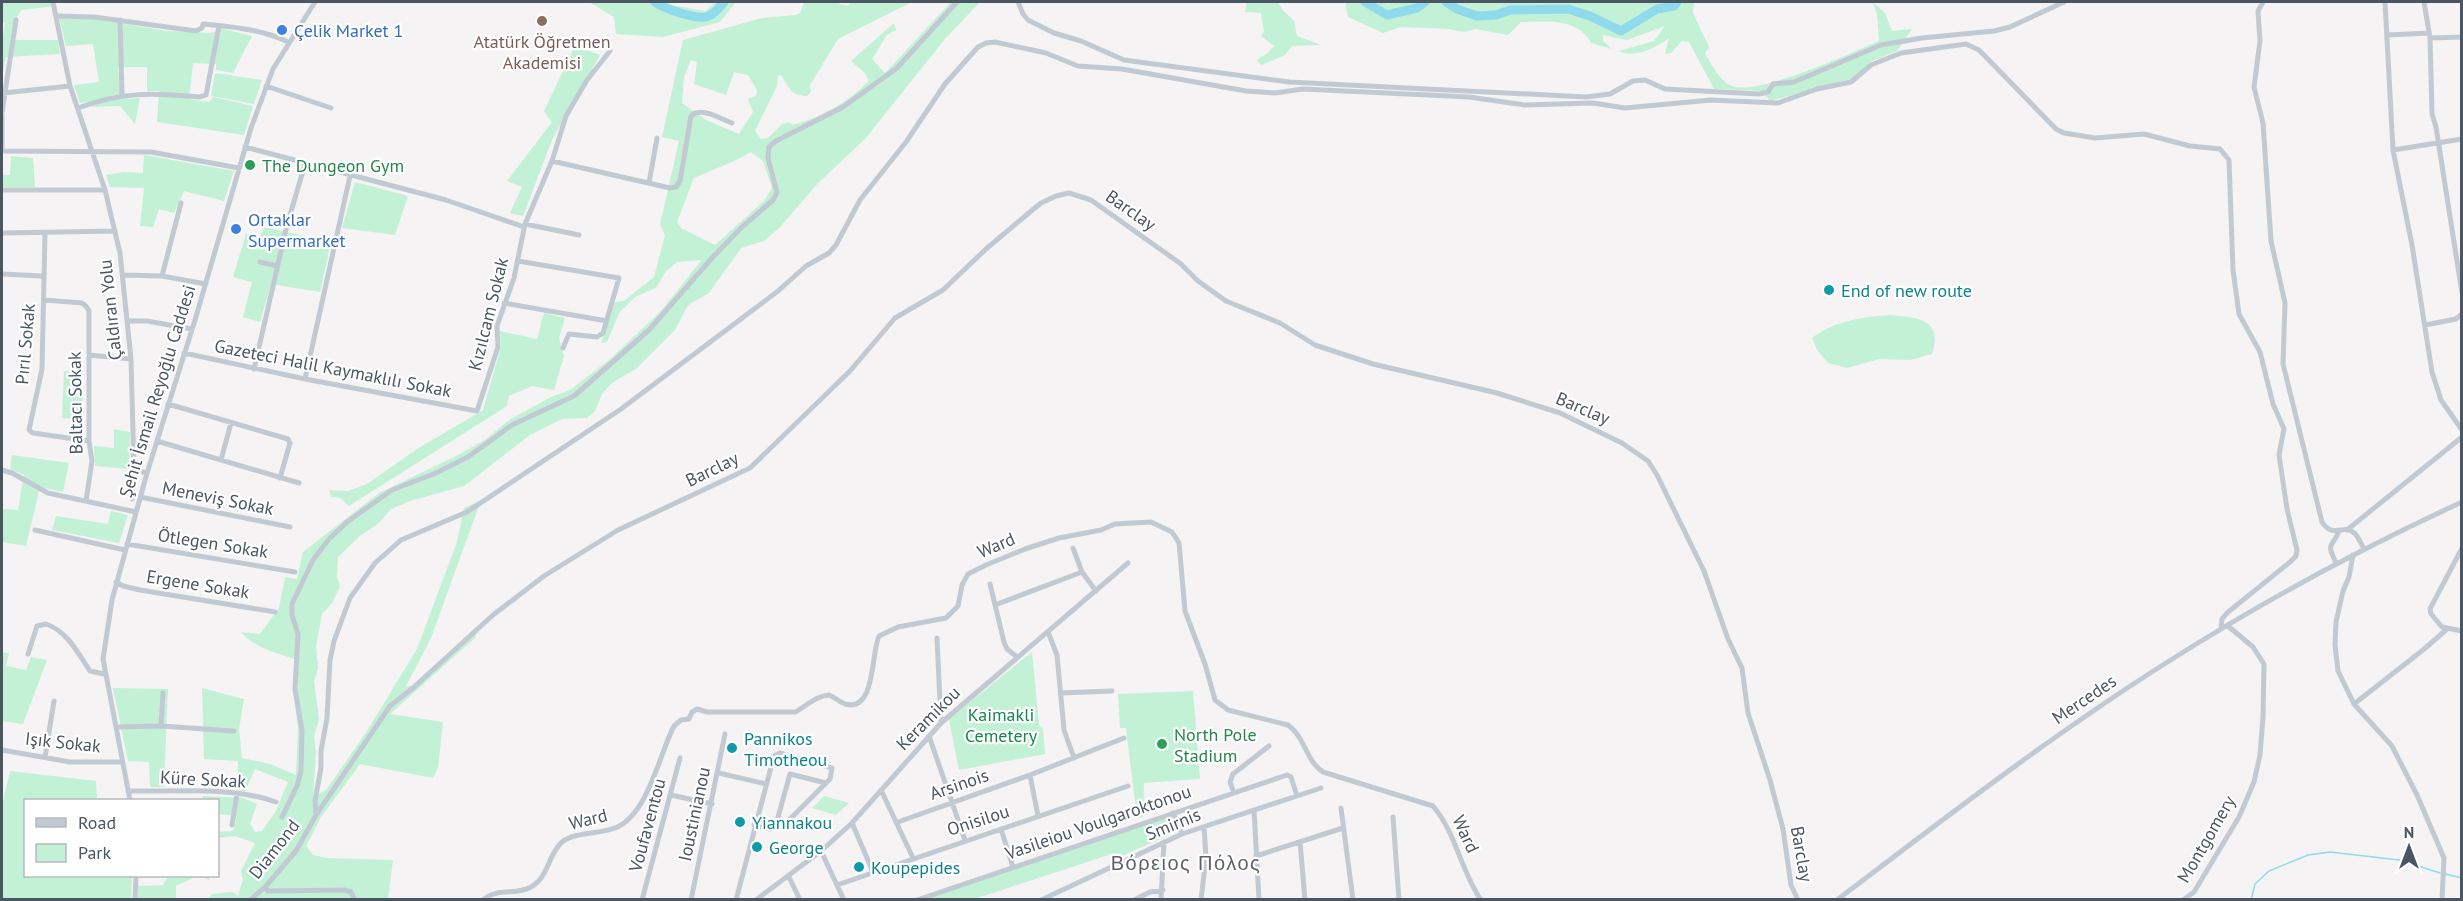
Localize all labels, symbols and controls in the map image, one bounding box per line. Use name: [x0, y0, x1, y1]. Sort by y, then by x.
marker: Atatürk Öğretmen Akademisi: [535, 14, 549, 28]
place label: Çelik Market 1: [294, 19, 403, 42]
marker: Çelik Market 1: [275, 23, 289, 37]
place label: Atatürk Öğretmen Akademisi: [473, 30, 611, 74]
place label: The Dungeon Gym: [262, 154, 404, 177]
marker: The Dungeon Gym: [243, 158, 257, 172]
street label: Barclay: [1101, 184, 1161, 236]
place label: Ortaklar Supermarket: [248, 208, 346, 252]
marker: Ortaklar Supermarket: [229, 222, 243, 236]
street label: Kızılcam Sokak: [463, 255, 513, 373]
street label: Çaldıran Yolu: [93, 259, 127, 361]
place label: End of new route: [1841, 279, 1972, 302]
street label: Şehit İsmail Reyoğlu Caddesi: [114, 282, 200, 500]
marker: End of new route: [1822, 283, 1836, 297]
street label: Pırıl Sokak: [10, 302, 40, 385]
street label: Gazeteci Halil Kaymaklılı Sokak: [213, 334, 454, 402]
street label: Baltacı Sokak: [63, 351, 87, 455]
street label: Barclay: [1553, 386, 1614, 430]
street label: Barclay: [682, 446, 743, 492]
street label: Meneviş Sokak: [160, 476, 276, 520]
street label: Ötlegen Sokak: [156, 523, 270, 563]
street label: Ward: [974, 527, 1018, 563]
street label: Ergene Sokak: [145, 565, 251, 604]
street label: Mercedes: [2047, 669, 2121, 729]
street label: Keramikou: [891, 681, 965, 755]
park label: Kaimakli Cemetery: [965, 703, 1038, 747]
place label: North Pole Stadium: [1174, 723, 1257, 767]
street label: Işık Sokak: [24, 727, 102, 757]
place label: Pannikos Timotheou: [744, 727, 827, 771]
marker: North Pole Stadium: [1155, 737, 1169, 751]
marker: Pannikos Timotheou: [725, 741, 739, 755]
street label: Arsinois: [926, 763, 992, 805]
street label: Küre Sokak: [159, 765, 247, 793]
street label: Ioustinianou: [673, 765, 715, 863]
street label: Voufaventou: [623, 776, 671, 875]
street label: Vasileiou Voulgaroktonou: [1001, 779, 1194, 865]
street label: Montgomery: [2172, 791, 2241, 887]
legend: [24, 799, 219, 877]
street label: Onisilou: [944, 799, 1012, 841]
street label: Ward: [566, 803, 610, 835]
street label: Smirnis: [1142, 803, 1204, 845]
text: Road: [78, 811, 116, 834]
place label: Yiannakou: [752, 811, 832, 834]
street label: Ward: [1447, 812, 1485, 856]
street label: Diamond: [244, 815, 304, 883]
marker: Yiannakou: [733, 815, 747, 829]
north arrow: [2379, 817, 2439, 877]
text: N: [2404, 822, 2414, 842]
street label: Barclay: [1786, 824, 1818, 884]
place label: George: [769, 836, 824, 859]
marker: George: [750, 840, 764, 854]
text: Park: [78, 841, 111, 864]
district label: Βόρειος Πόλος: [1111, 850, 1261, 876]
place label: Koupepides: [871, 856, 960, 879]
marker: Koupepides: [852, 860, 866, 874]

